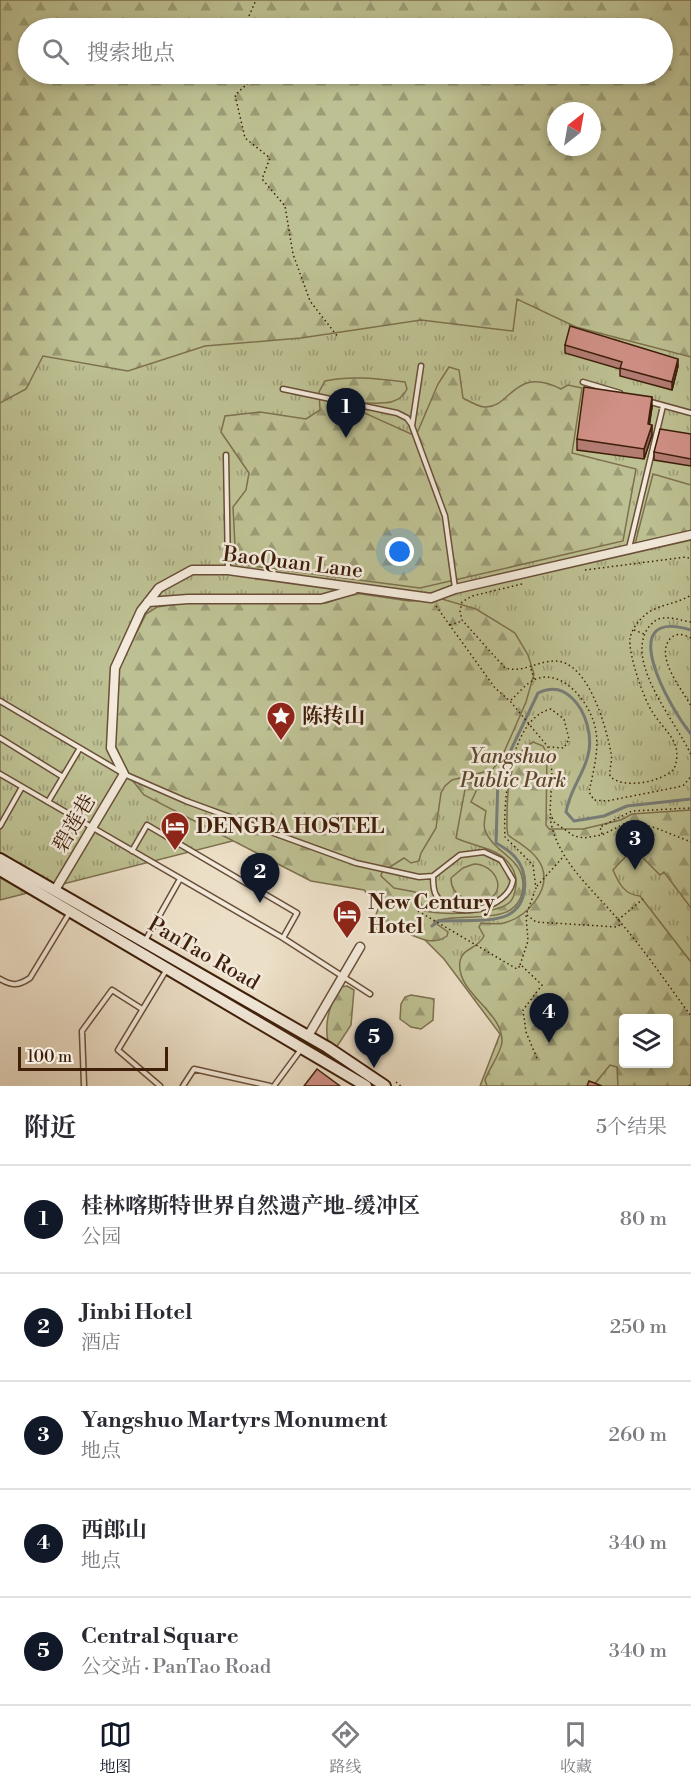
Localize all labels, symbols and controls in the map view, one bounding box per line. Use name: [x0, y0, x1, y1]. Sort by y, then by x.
search box: [18, 18, 673, 84]
icon: search: [39, 35, 72, 68]
text: 搜索地点: [87, 40, 175, 67]
north arrow: [547, 102, 601, 156]
pin: 1: [326, 388, 366, 438]
your location: [385, 537, 414, 566]
street label: BaoQuan Lane: [220, 541, 364, 584]
place icon: 陈抟山: [265, 700, 297, 742]
place label: 陈抟山: [302, 704, 365, 730]
park label: Yangshuo Public Park: [459, 744, 566, 794]
street label: 碧莲巷: [48, 790, 102, 857]
hotel icon: DENGBA HOSTEL: [159, 810, 191, 852]
place label: DENGBA HOSTEL: [196, 814, 384, 840]
pin: 3: [616, 820, 654, 870]
pin: 2: [240, 854, 280, 903]
place label: New Century Hotel: [368, 890, 495, 940]
hotel icon: New Century Hotel: [331, 898, 363, 940]
street label: PanTao Road: [143, 911, 264, 996]
pin: 4: [530, 994, 568, 1043]
map controls: [619, 1014, 673, 1068]
button: layers: [619, 1014, 673, 1068]
pin: 5: [354, 1018, 394, 1068]
scale bar: [18, 1044, 168, 1072]
text: 100 m: [27, 1047, 72, 1067]
text: 附近: [24, 1112, 76, 1144]
text: 5个结果: [596, 1115, 667, 1140]
text: 桂林喀斯特世界自然遗产地-缓冲区: [81, 1193, 420, 1220]
text: 1: [39, 1207, 48, 1232]
text: 80 m: [620, 1207, 667, 1232]
text: 公园: [81, 1225, 121, 1250]
text: Jinbi Hotel: [81, 1299, 192, 1326]
text: 2: [37, 1315, 50, 1340]
text: 250 m: [610, 1315, 667, 1340]
text: 酒店: [81, 1331, 121, 1356]
text: Yangshuo Martyrs Monument: [81, 1407, 387, 1434]
text: 3: [37, 1423, 50, 1448]
text: 260 m: [609, 1423, 667, 1448]
text: 地点: [81, 1439, 121, 1464]
text: 西郎山: [81, 1517, 147, 1544]
text: 4: [37, 1531, 50, 1556]
text: 340 m: [609, 1531, 667, 1556]
text: 地点: [81, 1549, 121, 1574]
text: Central Square: [81, 1623, 239, 1650]
text: 5: [37, 1639, 50, 1664]
text: 340 m: [609, 1639, 667, 1664]
text: 公交站 · PanTao Road: [81, 1655, 271, 1680]
tab: 地图: [99, 1718, 132, 1777]
tab: 路线: [329, 1718, 362, 1777]
tab: 收藏: [559, 1718, 592, 1777]

